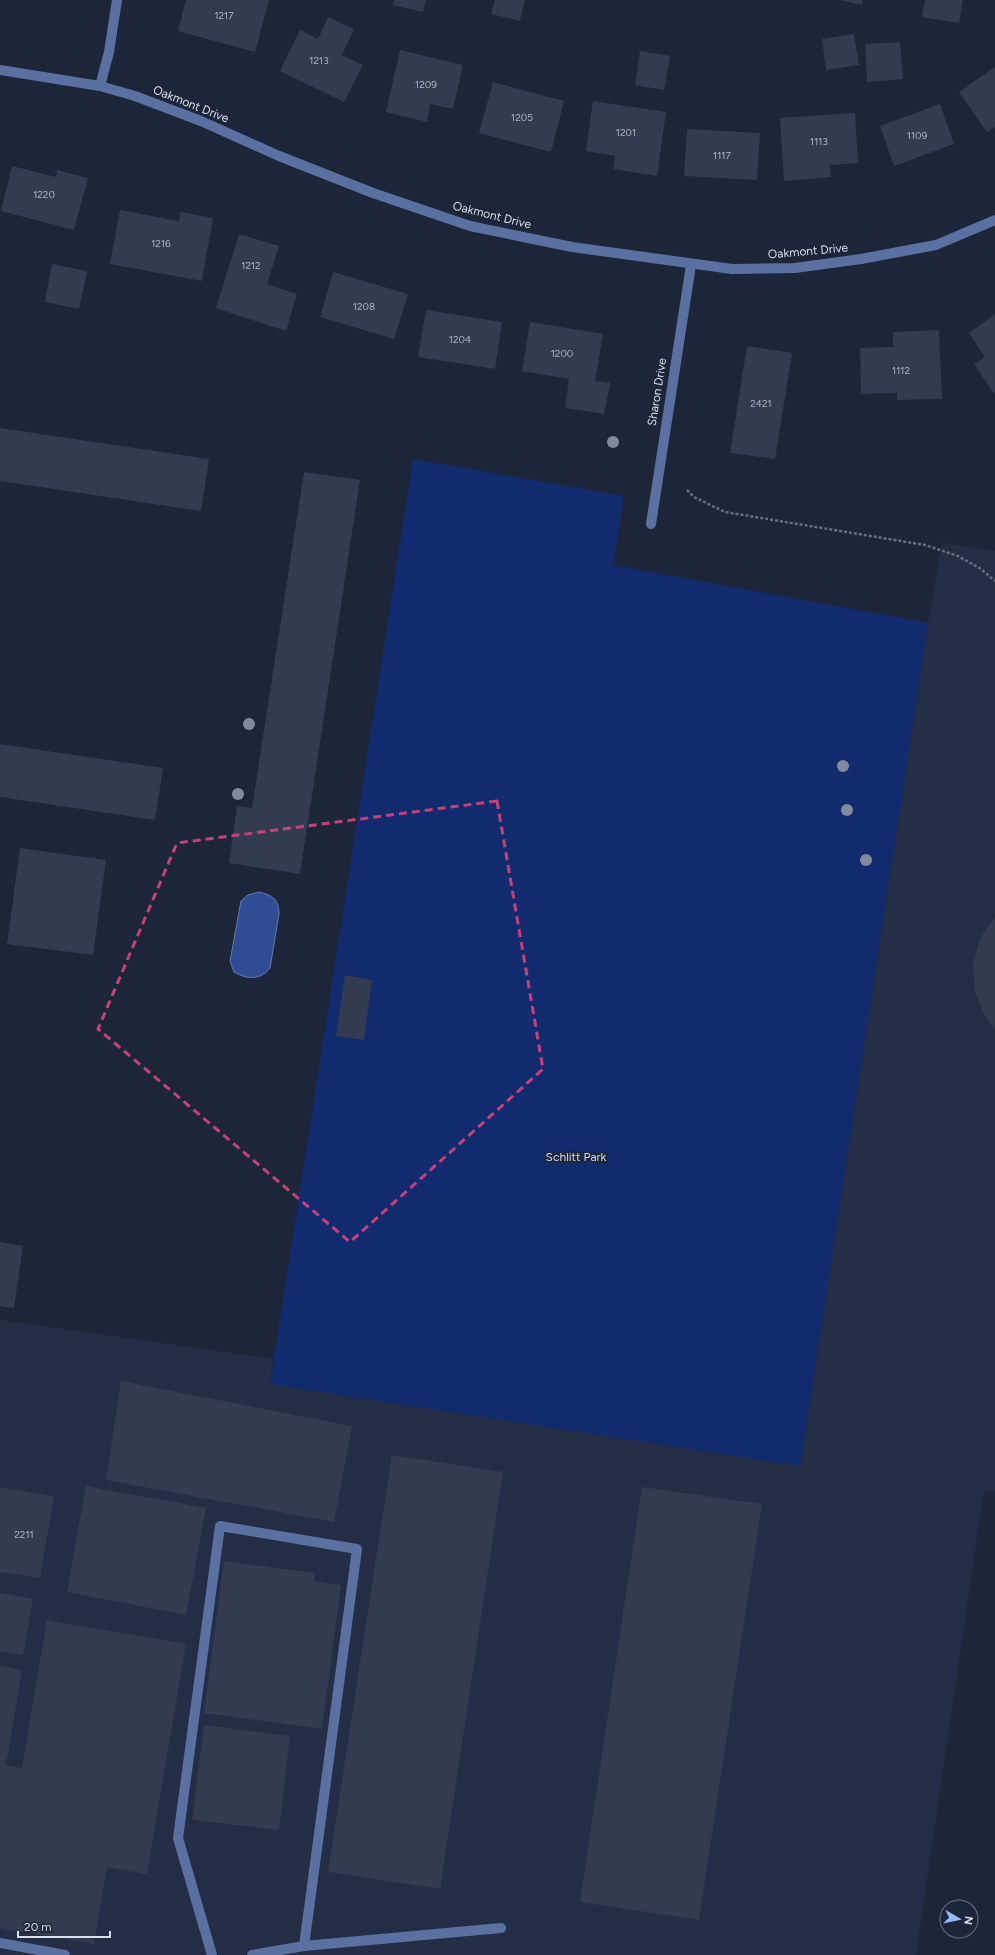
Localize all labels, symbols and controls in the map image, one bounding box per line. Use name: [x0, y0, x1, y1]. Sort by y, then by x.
house number: 1217: [214, 9, 234, 22]
house number: 1213: [309, 54, 329, 67]
house number: 1209: [415, 78, 437, 91]
street label: Oakmont Drive: [151, 82, 231, 126]
house number: 1205: [511, 111, 533, 124]
house number: 1201: [616, 126, 636, 139]
house number: 1109: [907, 129, 927, 142]
house number: 1113: [810, 135, 828, 148]
house number: 1117: [713, 149, 732, 162]
house number: 1220: [33, 188, 55, 201]
street label: Oakmont Drive: [451, 198, 533, 232]
house number: 1216: [151, 237, 171, 250]
street label: Oakmont Drive: [767, 240, 849, 261]
house number: 1212: [241, 259, 261, 272]
house number: 1208: [353, 300, 375, 313]
house number: 1204: [449, 333, 471, 346]
house number: 1200: [551, 347, 573, 360]
street label: Sharon Drive: [645, 357, 669, 427]
house number: 1112: [892, 364, 910, 377]
house number: 2421: [750, 397, 772, 410]
park label: Schlitt Park: [546, 1150, 607, 1164]
house number: 2211: [14, 1528, 34, 1541]
north arrow: [939, 1899, 979, 1939]
scale bar: [18, 1913, 110, 1939]
text: N: [961, 1915, 975, 1926]
text: 20 m: [24, 1920, 52, 1934]

